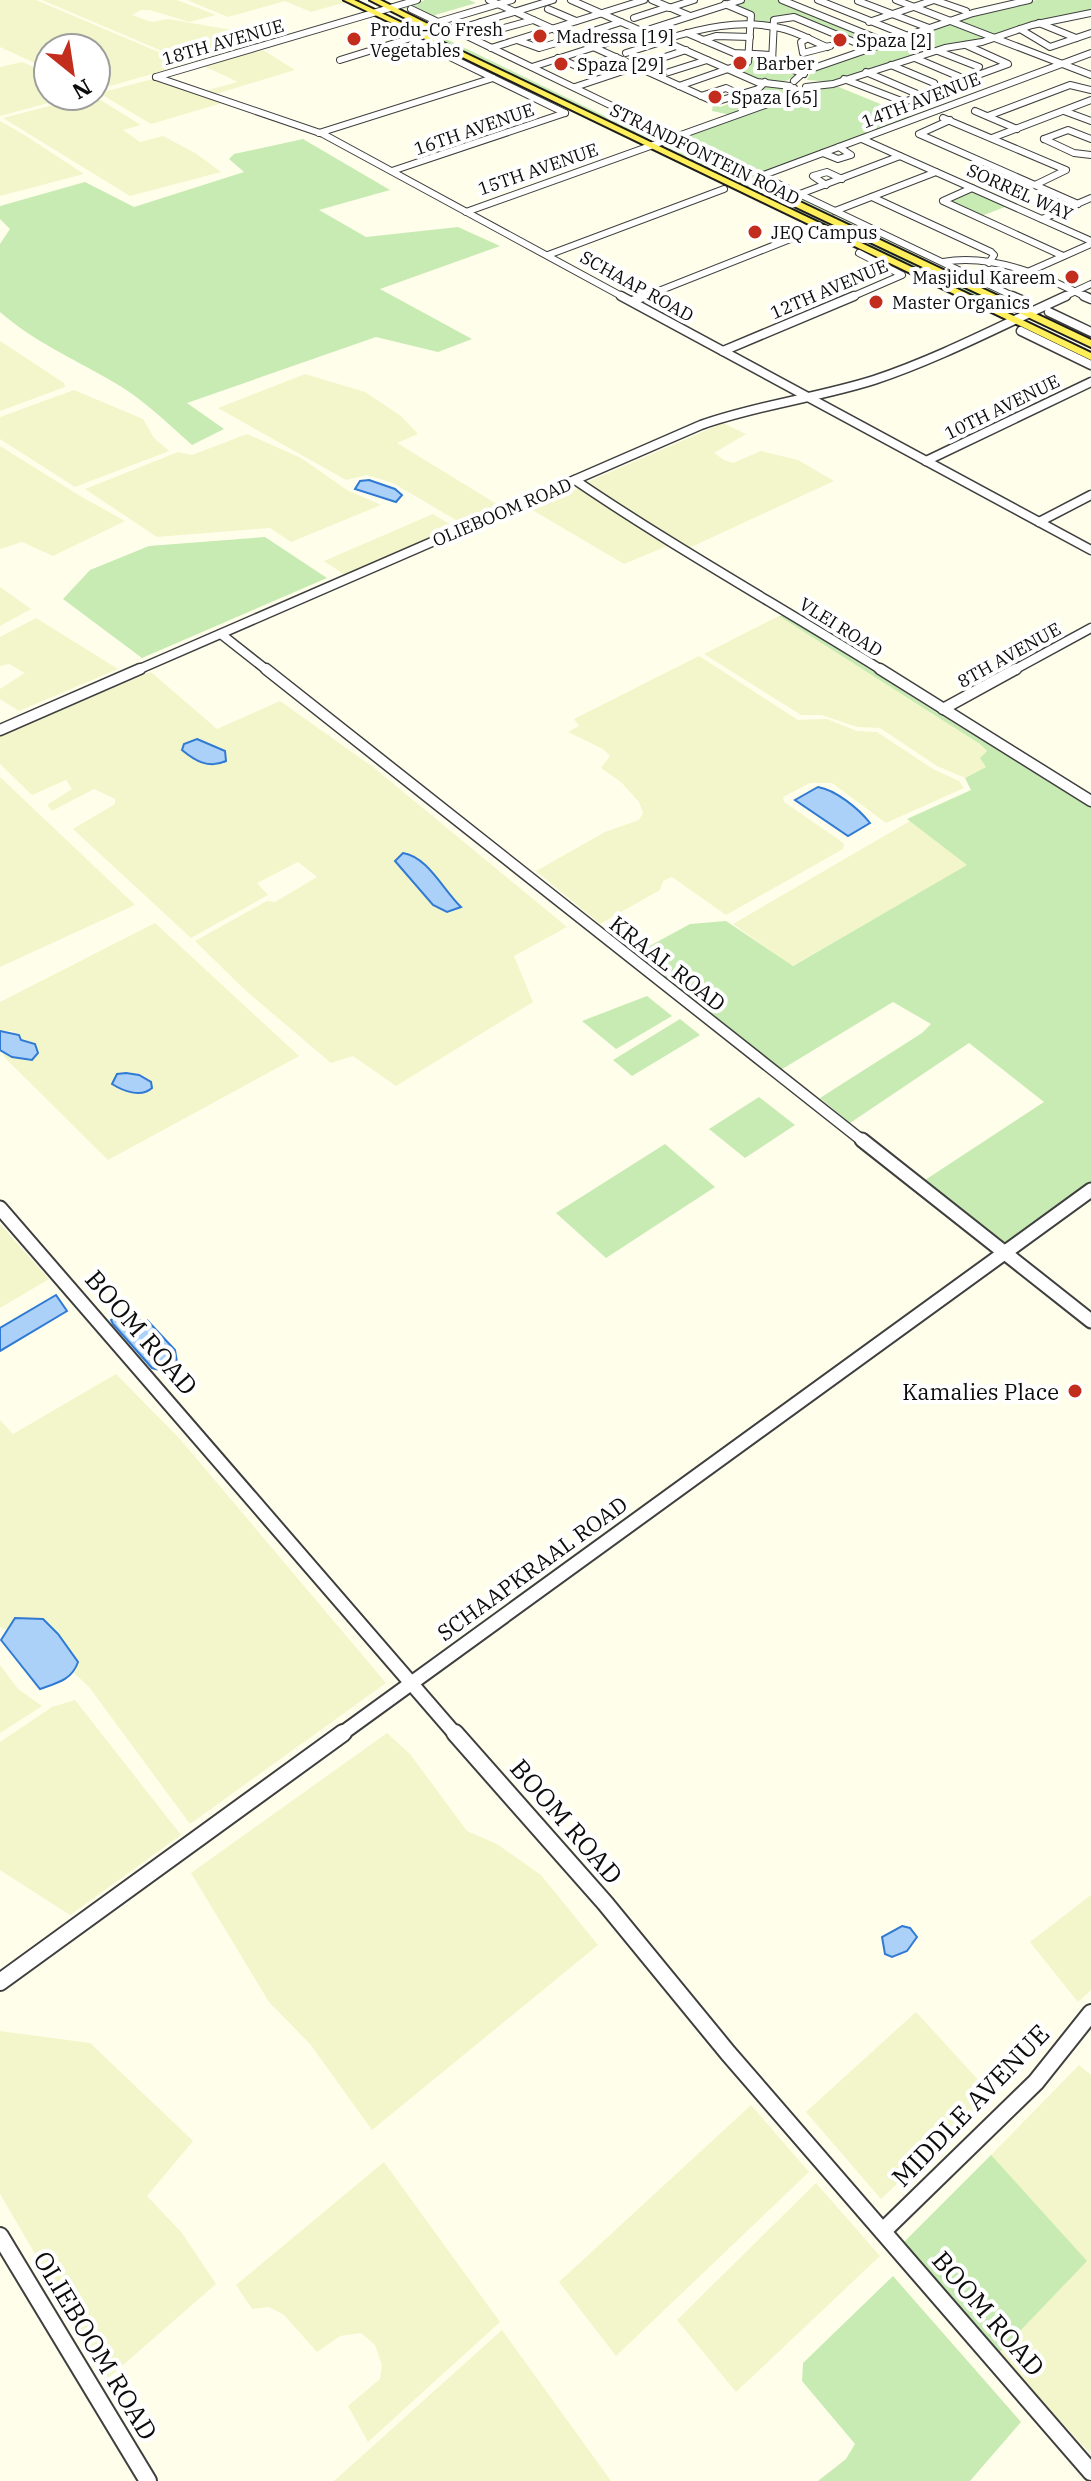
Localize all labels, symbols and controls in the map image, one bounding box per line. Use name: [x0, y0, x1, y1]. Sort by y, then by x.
street label: 18TH AVENUE: [160, 14, 286, 70]
place label: Produ-Co Fresh Vegetables: [370, 18, 503, 62]
place label: Madressa [19]: [556, 25, 673, 48]
marker: Madressa [19]: [531, 27, 549, 45]
place label: Spaza [2]: [856, 29, 932, 52]
marker: Produ-Co Fresh Vegetables: [345, 30, 363, 48]
marker: Spaza [2]: [831, 31, 849, 49]
north arrow: [32, 32, 112, 112]
place label: Barber: [756, 52, 814, 75]
place label: Spaza [29]: [577, 53, 664, 76]
marker: Barber: [731, 54, 749, 72]
marker: Spaza [29]: [552, 55, 570, 73]
street label: 14TH AVENUE: [858, 67, 984, 133]
text: N: [67, 73, 97, 107]
place label: Spaza [65]: [731, 86, 818, 109]
marker: Spaza [65]: [706, 88, 724, 106]
street label: 16TH AVENUE: [411, 98, 537, 160]
street label: STRANDFONTEIN ROAD: [606, 98, 804, 210]
street label: 15TH AVENUE: [475, 138, 601, 200]
street label: SORREL WAY: [963, 158, 1077, 226]
place label: JEQ Campus: [771, 221, 877, 244]
marker: JEQ Campus: [746, 223, 764, 241]
street label: SCHAAP ROAD: [576, 245, 698, 327]
street label: 12TH AVENUE: [767, 254, 891, 324]
place label: Masjidul Kareem: [912, 266, 1056, 289]
marker: Masjidul Kareem: [1063, 268, 1081, 286]
place label: Master Organics: [892, 291, 1030, 314]
marker: Master Organics: [867, 293, 885, 311]
street label: 10TH AVENUE: [941, 369, 1063, 445]
street label: OLIEBOOM ROAD: [429, 472, 575, 552]
street label: VLEI ROAD: [795, 592, 887, 662]
street label: 8TH AVENUE: [953, 617, 1065, 693]
street label: KRAAL ROAD: [604, 909, 732, 1017]
street label: BOOM ROAD: [78, 1262, 206, 1402]
place label: Kamalies Place: [902, 1377, 1059, 1406]
marker: Kamalies Place: [1066, 1382, 1084, 1400]
street label: SCHAAPKRAAL ROAD: [431, 1489, 633, 1647]
street label: BOOM ROAD: [503, 1751, 631, 1891]
street label: MIDDLE AVENUE: [884, 2017, 1056, 2193]
street label: BOOM ROAD: [925, 2243, 1053, 2383]
street label: OLIEBOOM ROAD: [26, 2244, 166, 2446]

